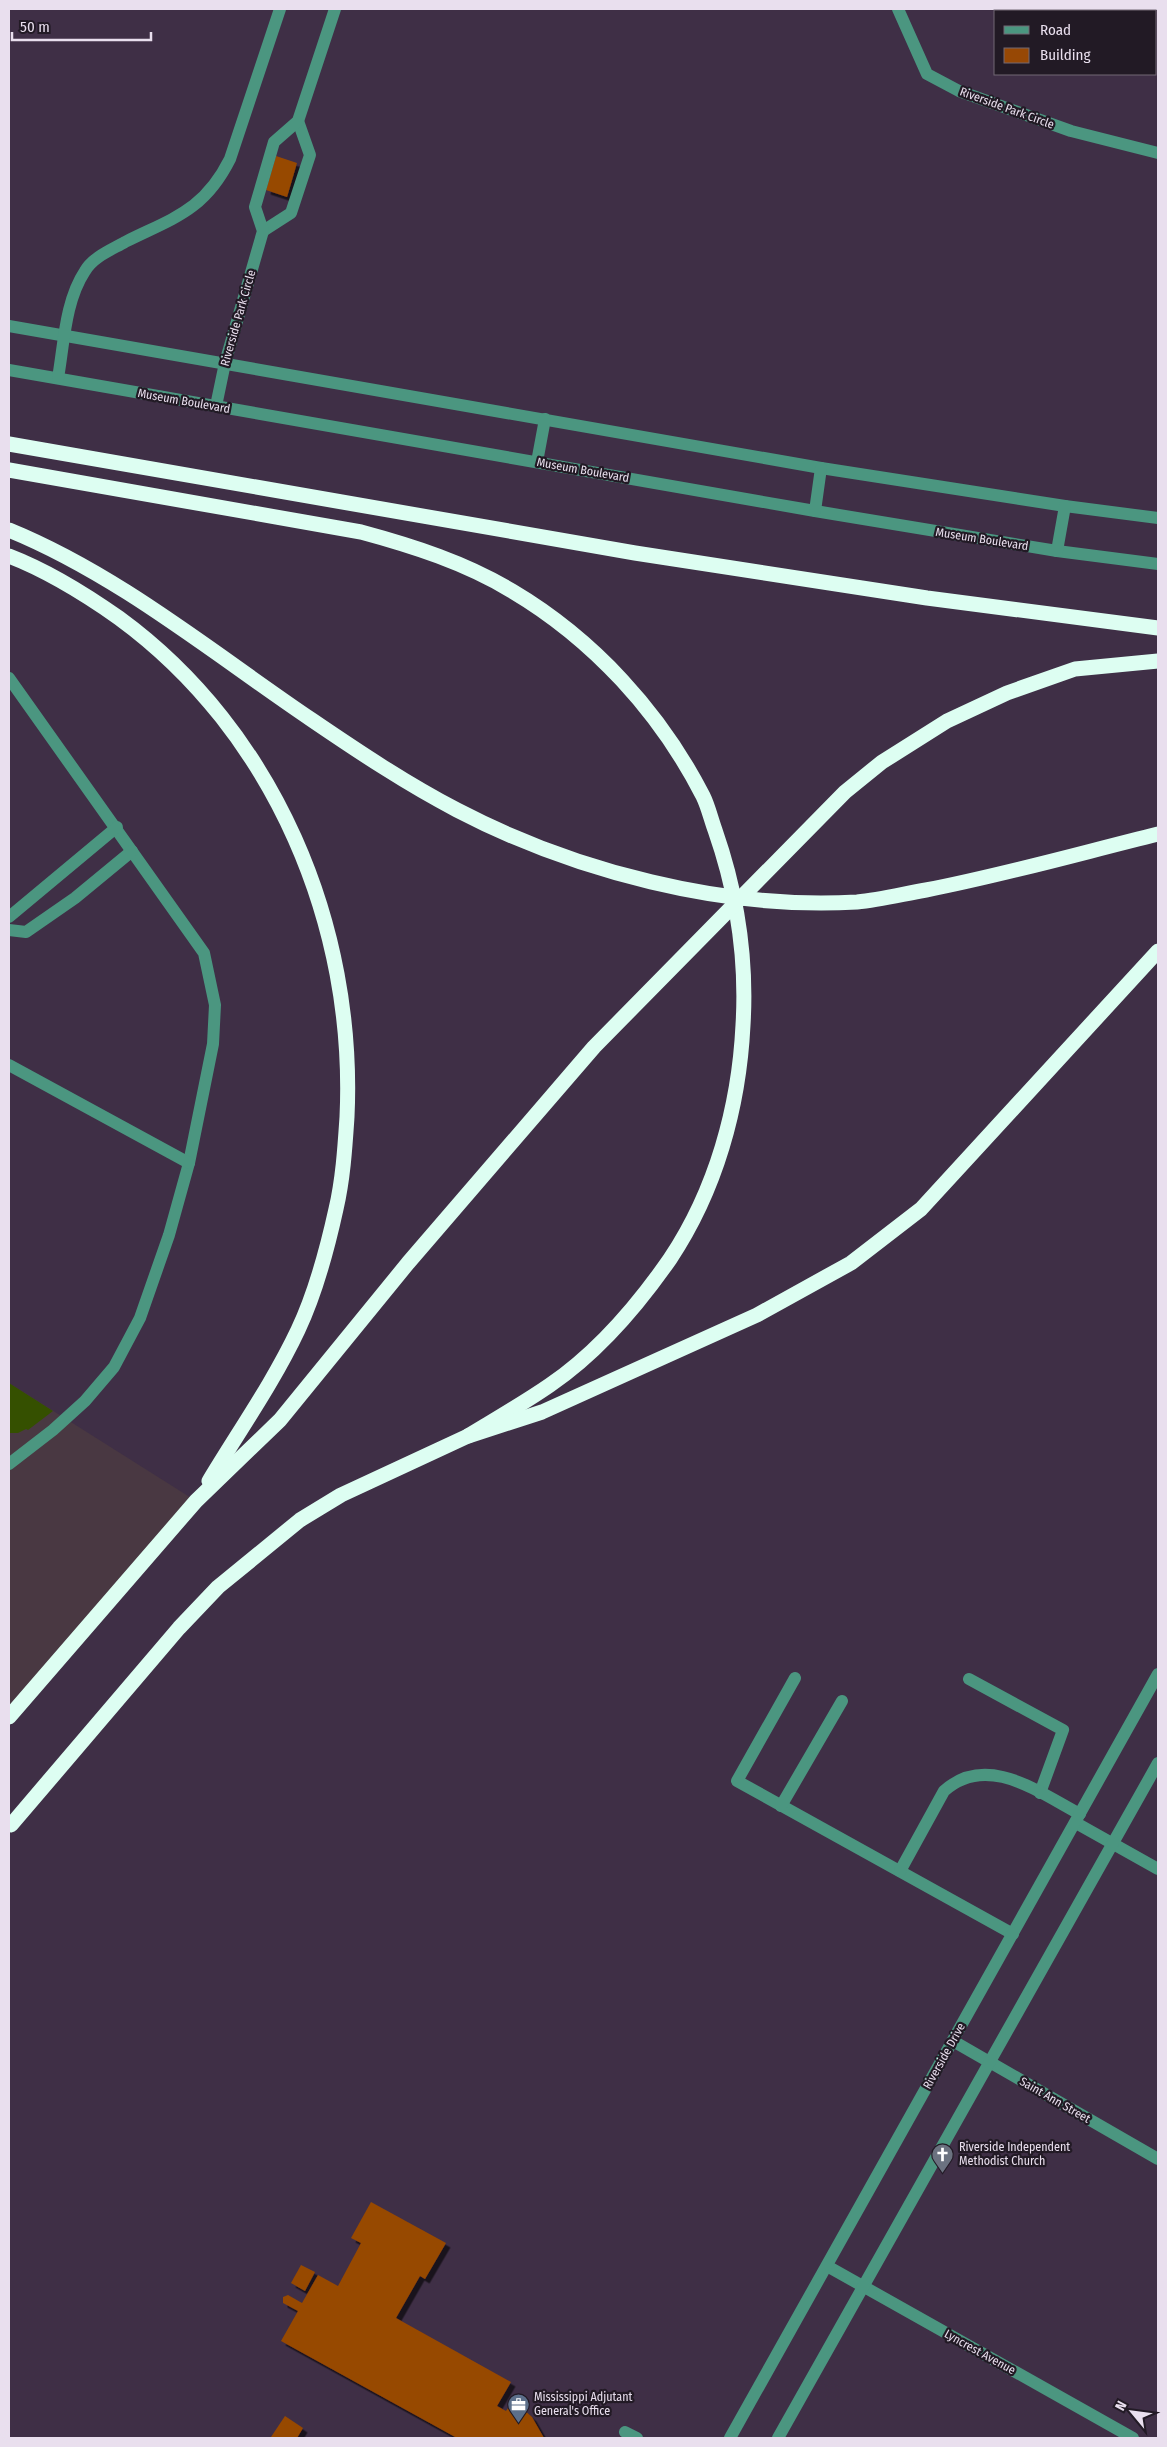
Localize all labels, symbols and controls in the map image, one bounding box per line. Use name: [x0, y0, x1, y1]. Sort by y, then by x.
scale bar: [12, 10, 151, 42]
legend: [994, 10, 1157, 75]
text: 50 m: [20, 18, 50, 36]
text: Road: [1040, 21, 1071, 39]
text: Building: [1040, 46, 1091, 64]
street label: Riverside Park Circle: [958, 84, 1056, 132]
street label: Riverside Park Circle: [218, 268, 258, 368]
street label: Museum Boulevard: [137, 386, 231, 416]
street label: Museum Boulevard: [536, 455, 630, 485]
street label: Museum Boulevard: [935, 525, 1029, 553]
street label: Riverside Drive: [920, 2020, 968, 2092]
street label: Saint Ann Street: [1017, 2074, 1093, 2126]
place label: Riverside Independent Methodist Church: [959, 2140, 1070, 2168]
church icon: Riverside Independent Methodist Church: [931, 2142, 955, 2173]
street label: Lyncrest Avenue: [942, 2327, 1018, 2377]
north arrow: [1107, 2387, 1157, 2437]
place label: Mississippi Adjutant General's Office: [534, 2390, 633, 2418]
office icon: Mississippi Adjutant General's Office: [506, 2392, 530, 2423]
text: N: [1112, 2398, 1131, 2414]

